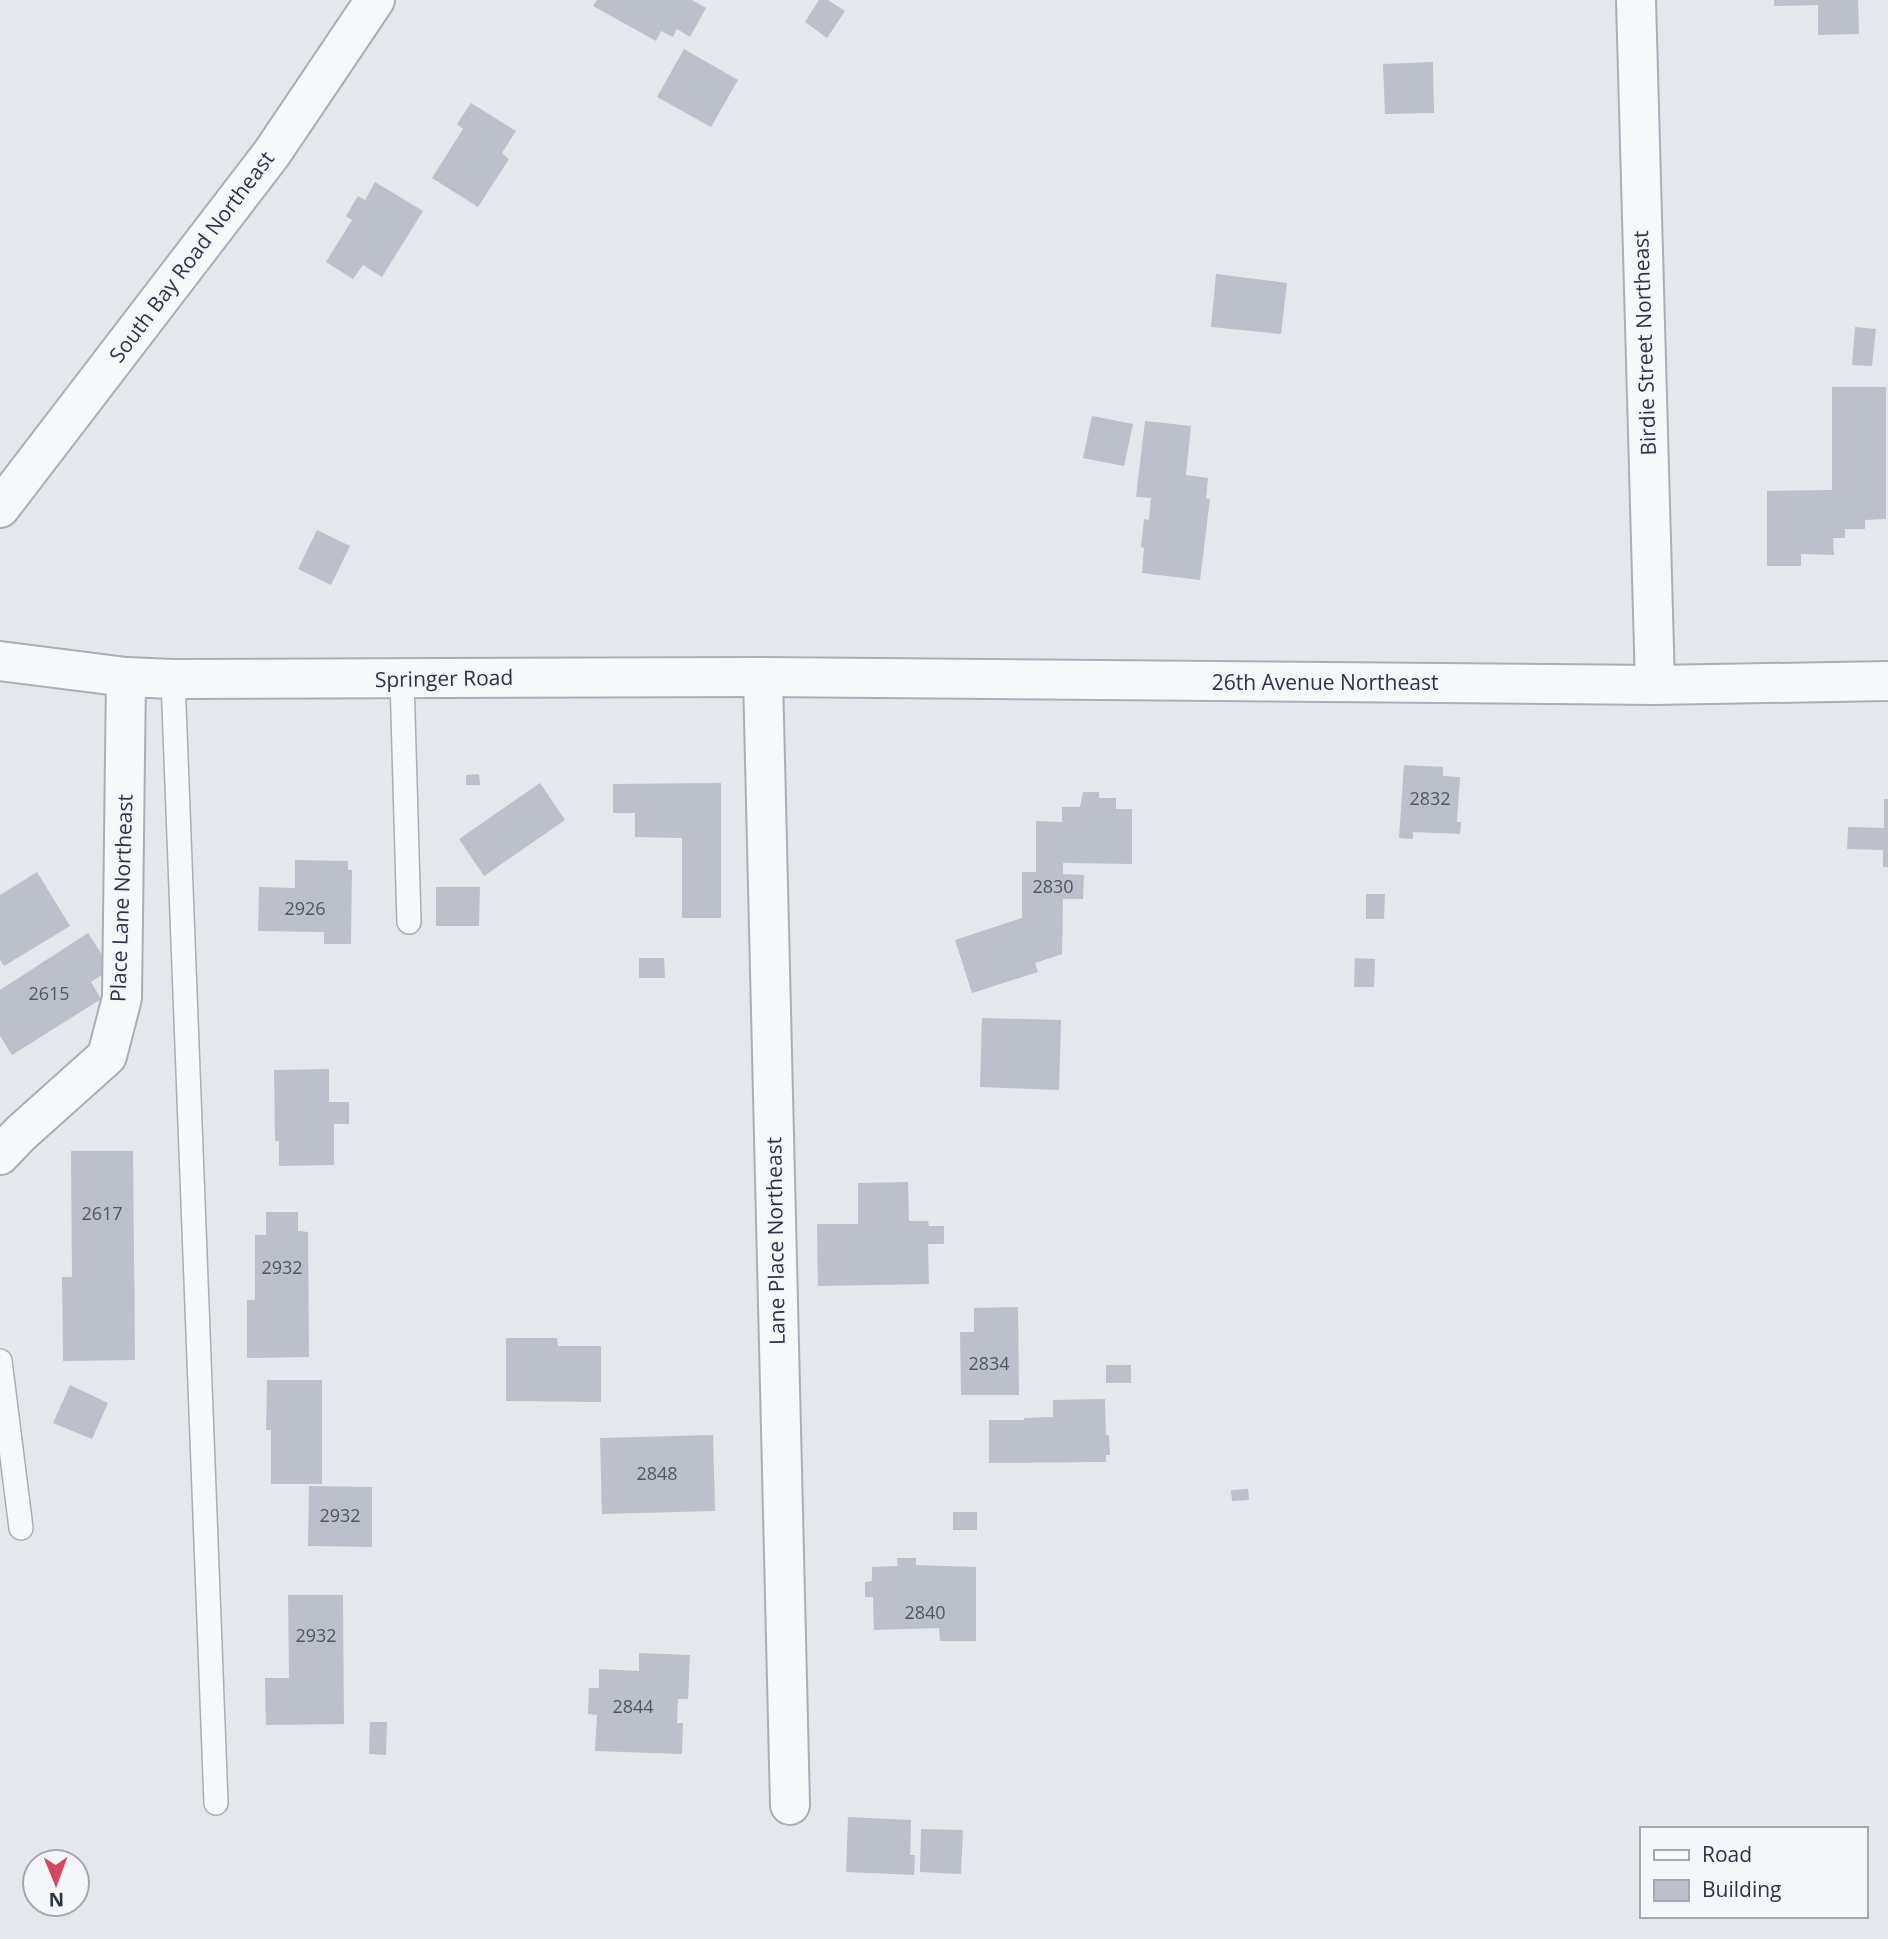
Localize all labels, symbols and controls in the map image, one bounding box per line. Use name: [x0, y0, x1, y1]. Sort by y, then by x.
street label: South Bay Road Northeast: [102, 145, 280, 368]
street label: Birdie Street Northeast: [1626, 230, 1662, 456]
street label: Springer Road: [375, 663, 513, 693]
street label: 26th Avenue Northeast: [1212, 668, 1438, 696]
house number: 2832: [1409, 786, 1451, 810]
street label: Place Lane Northeast: [103, 794, 139, 1002]
house number: 2830: [1032, 874, 1074, 898]
house number: 2926: [284, 896, 326, 920]
house number: 2615: [28, 981, 70, 1005]
street label: Lane Place Northeast: [759, 1137, 791, 1345]
house number: 2617: [81, 1201, 123, 1225]
house number: 2932: [261, 1255, 303, 1279]
house number: 2834: [968, 1351, 1010, 1375]
house number: 2848: [636, 1461, 678, 1485]
house number: 2932: [319, 1503, 361, 1527]
house number: 2840: [904, 1600, 946, 1624]
house number: 2932: [295, 1623, 337, 1647]
house number: 2844: [612, 1694, 654, 1718]
legend: [1640, 1827, 1867, 1918]
text: Road: [1702, 1840, 1752, 1868]
north arrow: [21, 1848, 91, 1918]
text: Building: [1702, 1875, 1781, 1903]
text: N: [48, 1887, 64, 1913]

